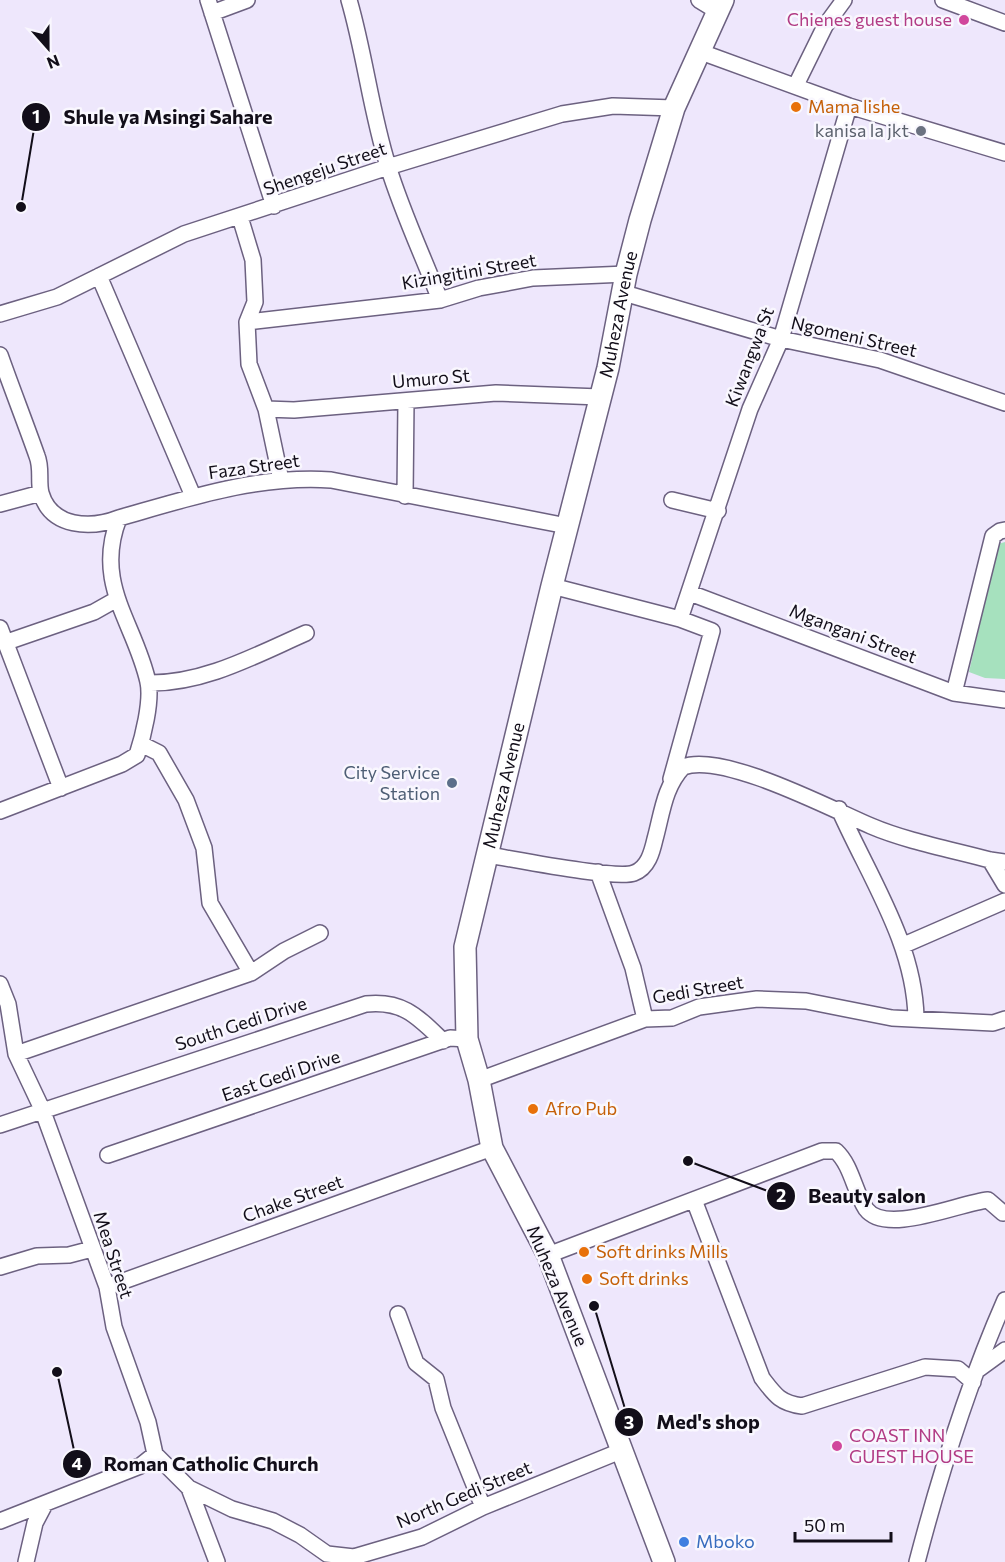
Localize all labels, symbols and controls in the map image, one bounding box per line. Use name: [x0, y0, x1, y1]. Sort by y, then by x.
place label: Chienes guest house: [787, 8, 952, 30]
marker: Chienes guest house: [957, 13, 971, 27]
north arrow: [18, 18, 78, 78]
text: N: [45, 51, 63, 73]
place label: Mama lishe: [808, 95, 900, 117]
callout: Shule ya Msingi Sahare: [21, 98, 284, 136]
marker: Mama lishe: [789, 100, 803, 114]
text: Shule ya Msingi Sahare: [63, 104, 273, 128]
text: 1: [32, 105, 40, 127]
place label: kanisa la jkt: [815, 119, 909, 141]
marker: kanisa la jkt: [914, 124, 928, 138]
street label: Shengeju Street: [260, 137, 389, 199]
street label: Kizingitini Street: [400, 248, 538, 294]
street label: Muheza Avenue: [594, 248, 642, 380]
street label: Kiwangwa St: [720, 304, 778, 410]
street label: Ngomeni Street: [789, 311, 919, 361]
street label: Umuro St: [391, 364, 471, 392]
street label: Faza Street: [207, 449, 301, 483]
street label: Mgangani Street: [787, 599, 920, 667]
street label: Muheza Avenue: [477, 720, 529, 851]
place label: City Service Station: [343, 761, 440, 804]
marker: City Service Station: [445, 776, 459, 790]
street label: Gedi Street: [651, 970, 745, 1008]
street label: South Gedi Drive: [172, 991, 309, 1055]
street label: East Gedi Drive: [219, 1045, 343, 1106]
place label: Afro Pub: [545, 1097, 617, 1119]
marker: Afro Pub: [526, 1102, 540, 1116]
street label: Chake Street: [239, 1170, 346, 1226]
callout: Beauty salon: [766, 1177, 938, 1215]
text: Beauty salon: [808, 1183, 926, 1207]
text: 2: [776, 1184, 786, 1206]
street label: Mea Street: [90, 1208, 138, 1301]
street label: Muheza Avenue: [523, 1222, 593, 1349]
place label: Soft drinks Mills: [596, 1240, 728, 1262]
marker: Soft drinks Mills: [577, 1245, 591, 1259]
place label: Soft drinks: [599, 1267, 689, 1289]
marker: Soft drinks: [580, 1272, 594, 1286]
callout: Med's shop: [614, 1403, 772, 1441]
text: Med's shop: [656, 1409, 760, 1433]
text: 3: [624, 1411, 634, 1433]
place label: COAST INN GUEST HOUSE: [849, 1424, 974, 1467]
marker: COAST INN GUEST HOUSE: [830, 1439, 844, 1453]
callout: Roman Catholic Church: [62, 1445, 331, 1483]
text: Roman Catholic Church: [103, 1451, 319, 1475]
text: 4: [71, 1452, 83, 1474]
street label: North Gedi Street: [393, 1456, 535, 1532]
scale bar: [795, 1505, 891, 1543]
text: 50 m: [804, 1514, 845, 1536]
place label: Mboko: [696, 1530, 755, 1552]
marker: Mboko: [677, 1535, 691, 1549]

